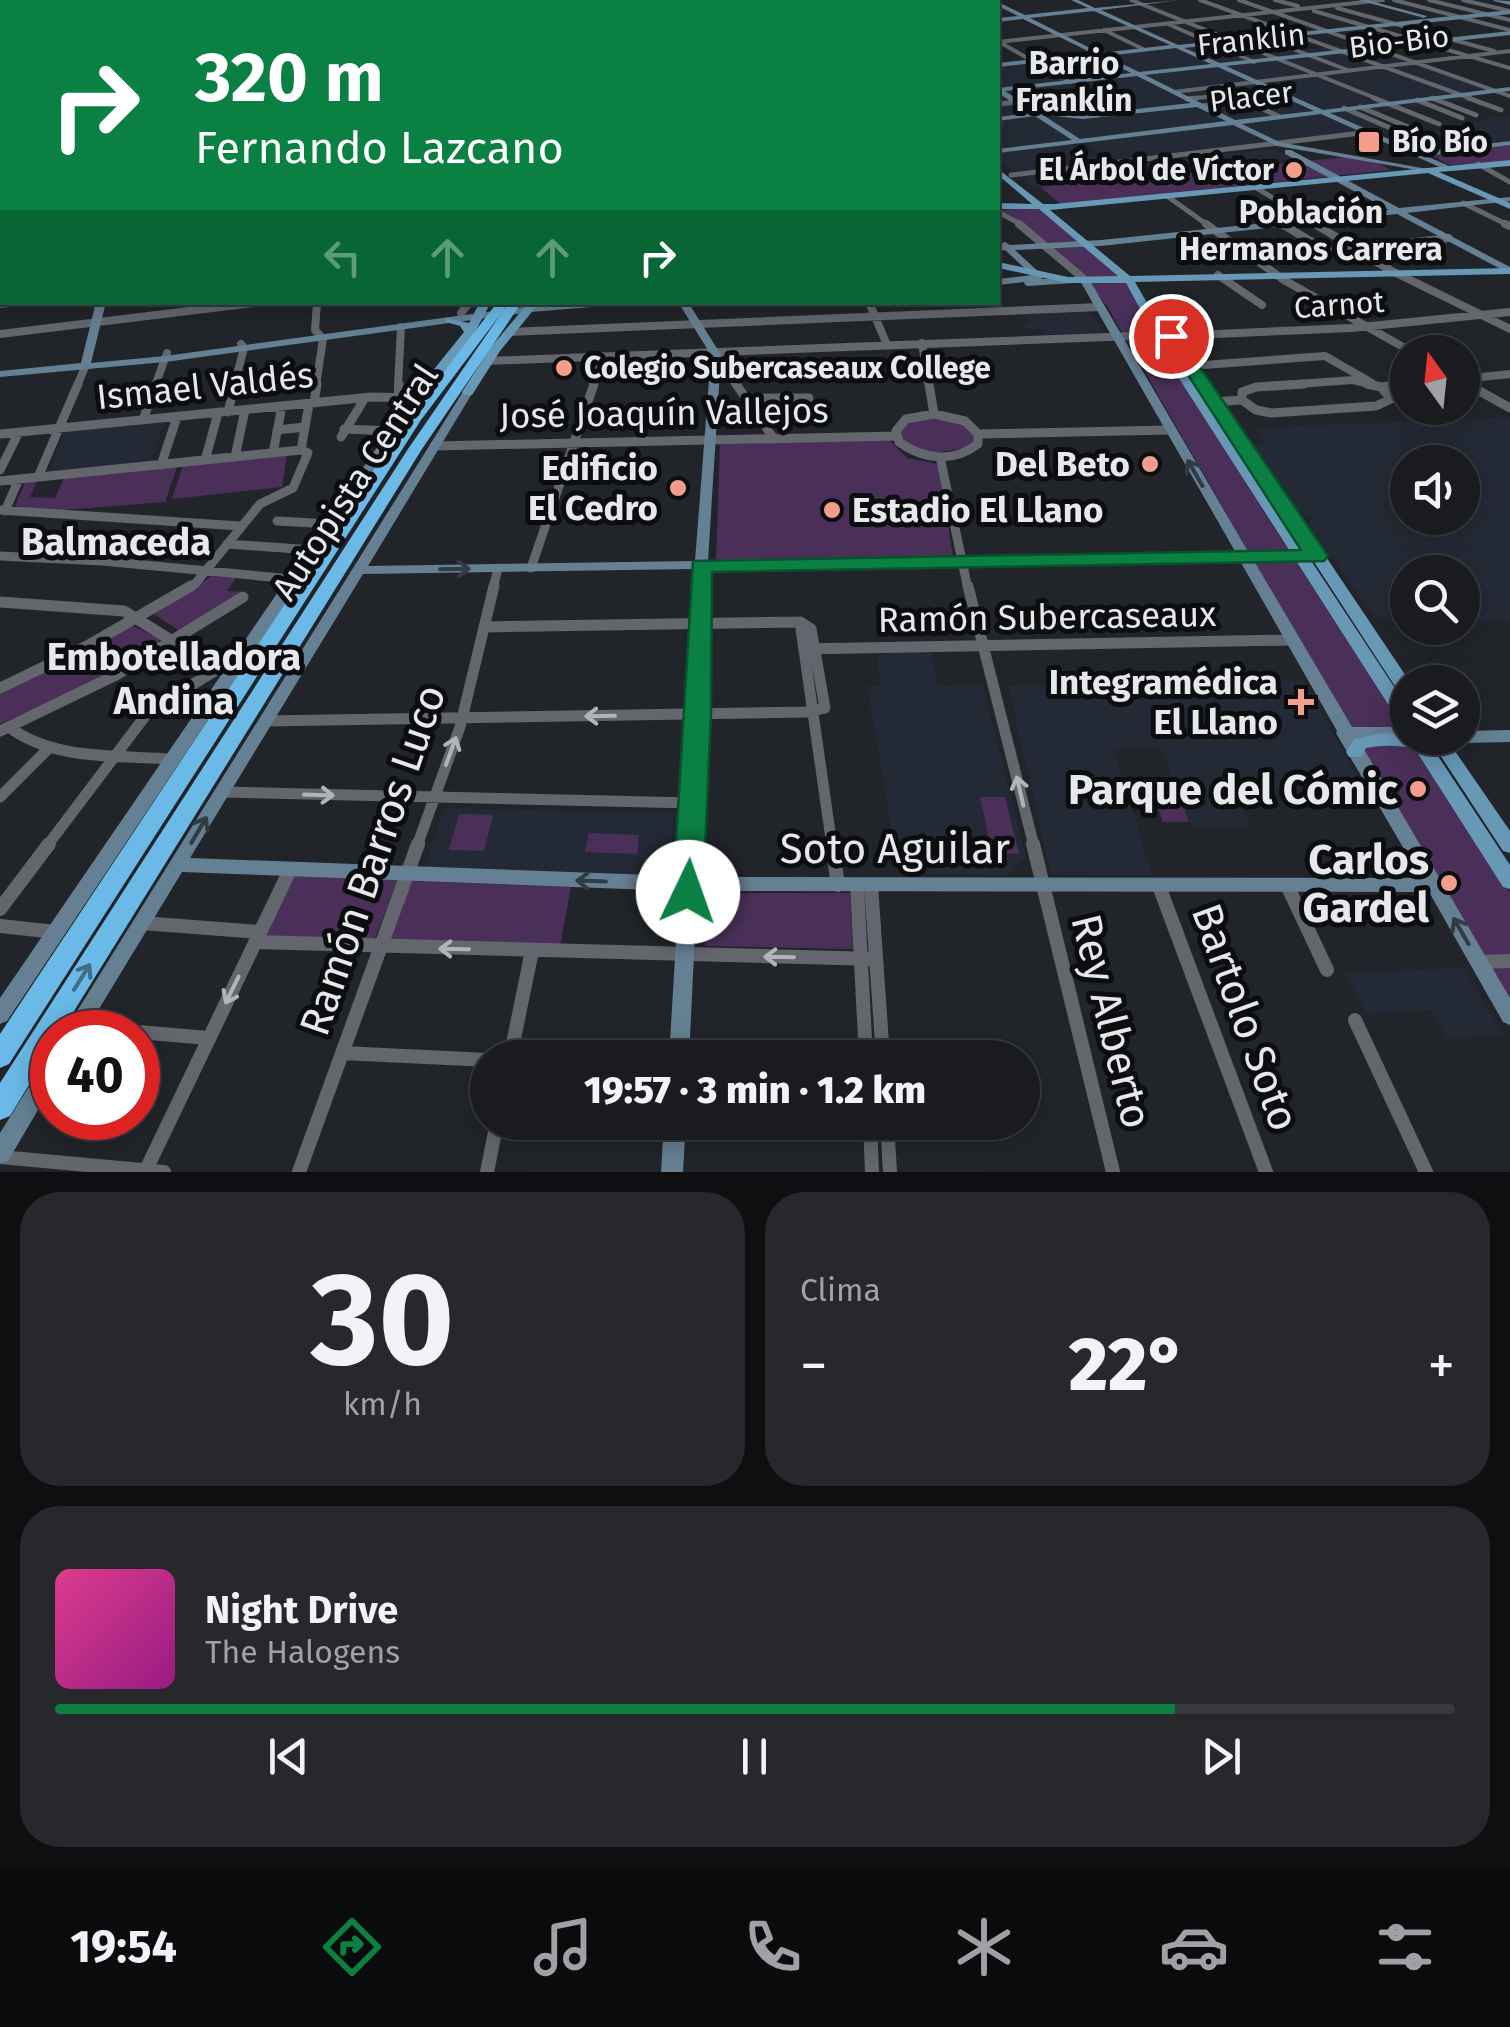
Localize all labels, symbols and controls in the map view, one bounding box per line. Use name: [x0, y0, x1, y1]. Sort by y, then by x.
street label: Franklin: [1195, 16, 1307, 64]
street label: Bio-Bio: [1347, 18, 1451, 66]
text: 320 m: [195, 36, 384, 120]
icon: right: [30, 40, 160, 170]
district label: Barrio Franklin: [1016, 44, 1132, 119]
street label: Placer: [1207, 74, 1295, 120]
text: Fernando Lazcano: [195, 121, 564, 175]
place label: Bío Bío: [1392, 124, 1488, 160]
marker: Bío Bío: [1356, 129, 1382, 155]
place label: El Árbol de Víctor: [1039, 149, 1275, 188]
marker: El Árbol de Víctor: [1283, 159, 1305, 181]
district label: Población Hermanos Carrera: [1179, 193, 1443, 268]
icon: left: [315, 230, 370, 285]
icon: ahead: [420, 230, 475, 285]
icon: ahead: [525, 230, 580, 285]
icon: right: [630, 230, 685, 285]
street label: Carnot: [1293, 284, 1385, 326]
pin: [1129, 294, 1214, 379]
icon: arrive: [1144, 309, 1199, 364]
north arrow: [1390, 335, 1480, 425]
map controls: [1390, 335, 1480, 755]
place label: Colegio Subercaseaux College: [584, 350, 991, 386]
street label: Ismael Valdés: [95, 354, 315, 418]
street label: Autopista Central: [263, 356, 447, 608]
marker: Colegio Subercaseaux College: [553, 357, 575, 379]
street label: José Joaquín Vallejos: [499, 389, 829, 437]
place label: Del Beto: [995, 443, 1130, 485]
button: sound: [1390, 445, 1480, 535]
place label: Edificio El Cedro: [528, 447, 658, 529]
marker: Del Beto: [1139, 453, 1161, 475]
one-way arrow: [1185, 459, 1205, 488]
marker: Edificio El Cedro: [667, 477, 689, 499]
place label: Estadio El Llano: [852, 489, 1103, 531]
marker: Estadio El Llano: [821, 499, 843, 521]
district label: Balmaceda: [21, 519, 211, 565]
button: search: [1390, 555, 1480, 645]
one-way arrow: [438, 560, 471, 578]
street label: Ramón Subercaseaux: [877, 593, 1217, 641]
district label: Embotelladora Andina: [47, 634, 301, 724]
place label: Integramédica El Llano: [1049, 661, 1278, 743]
button: layers: [1390, 665, 1480, 755]
street label: Ramón Barros Luco: [289, 678, 456, 1042]
marker: Integramédica El Llano: [1288, 689, 1314, 715]
one-way arrow: [585, 706, 618, 726]
one-way arrow: [443, 736, 461, 767]
place label: Parque del Cómic: [1068, 765, 1398, 815]
one-way arrow: [1010, 776, 1028, 808]
marker: Parque del Cómic: [1407, 778, 1429, 800]
one-way arrow: [303, 785, 335, 804]
one-way arrow: [188, 816, 209, 845]
street label: Soto Aguilar: [780, 824, 1010, 874]
place label: Carlos Gardel: [1302, 835, 1430, 933]
position arrow: [636, 840, 740, 944]
one-way arrow: [576, 871, 608, 890]
marker: Carlos Gardel: [1438, 872, 1460, 894]
street label: Bartolo Soto: [1181, 897, 1309, 1138]
street label: Rey Alberto: [1060, 909, 1162, 1133]
one-way arrow: [1451, 918, 1471, 946]
one-way arrow: [438, 940, 470, 959]
one-way arrow: [763, 947, 795, 966]
one-way arrow: [72, 963, 92, 992]
one-way arrow: [222, 974, 241, 1004]
speed limit sign: 40: [30, 1010, 160, 1140]
text: 19:57 · 3 min · 1.2 km: [584, 1067, 926, 1113]
text: 30: [311, 1242, 454, 1398]
text: Clima: [800, 1271, 881, 1309]
text: 22°: [1069, 1320, 1186, 1410]
text: −: [800, 1333, 828, 1399]
text: +: [1428, 1333, 1455, 1399]
text: km/h: [343, 1385, 422, 1423]
text: Night Drive: [205, 1587, 398, 1633]
text: The Halogens: [205, 1633, 400, 1671]
icon: previous: [261, 1729, 316, 1784]
icon: pause: [727, 1729, 782, 1784]
icon: next: [1194, 1729, 1249, 1784]
icon: directions: [317, 1912, 387, 1982]
icon: music: [528, 1912, 598, 1982]
icon: phone: [738, 1912, 808, 1982]
icon: climate: [949, 1912, 1019, 1982]
icon: car: [1159, 1912, 1229, 1982]
icon: filters: [1370, 1912, 1440, 1982]
text: 19:54: [70, 1920, 177, 1974]

